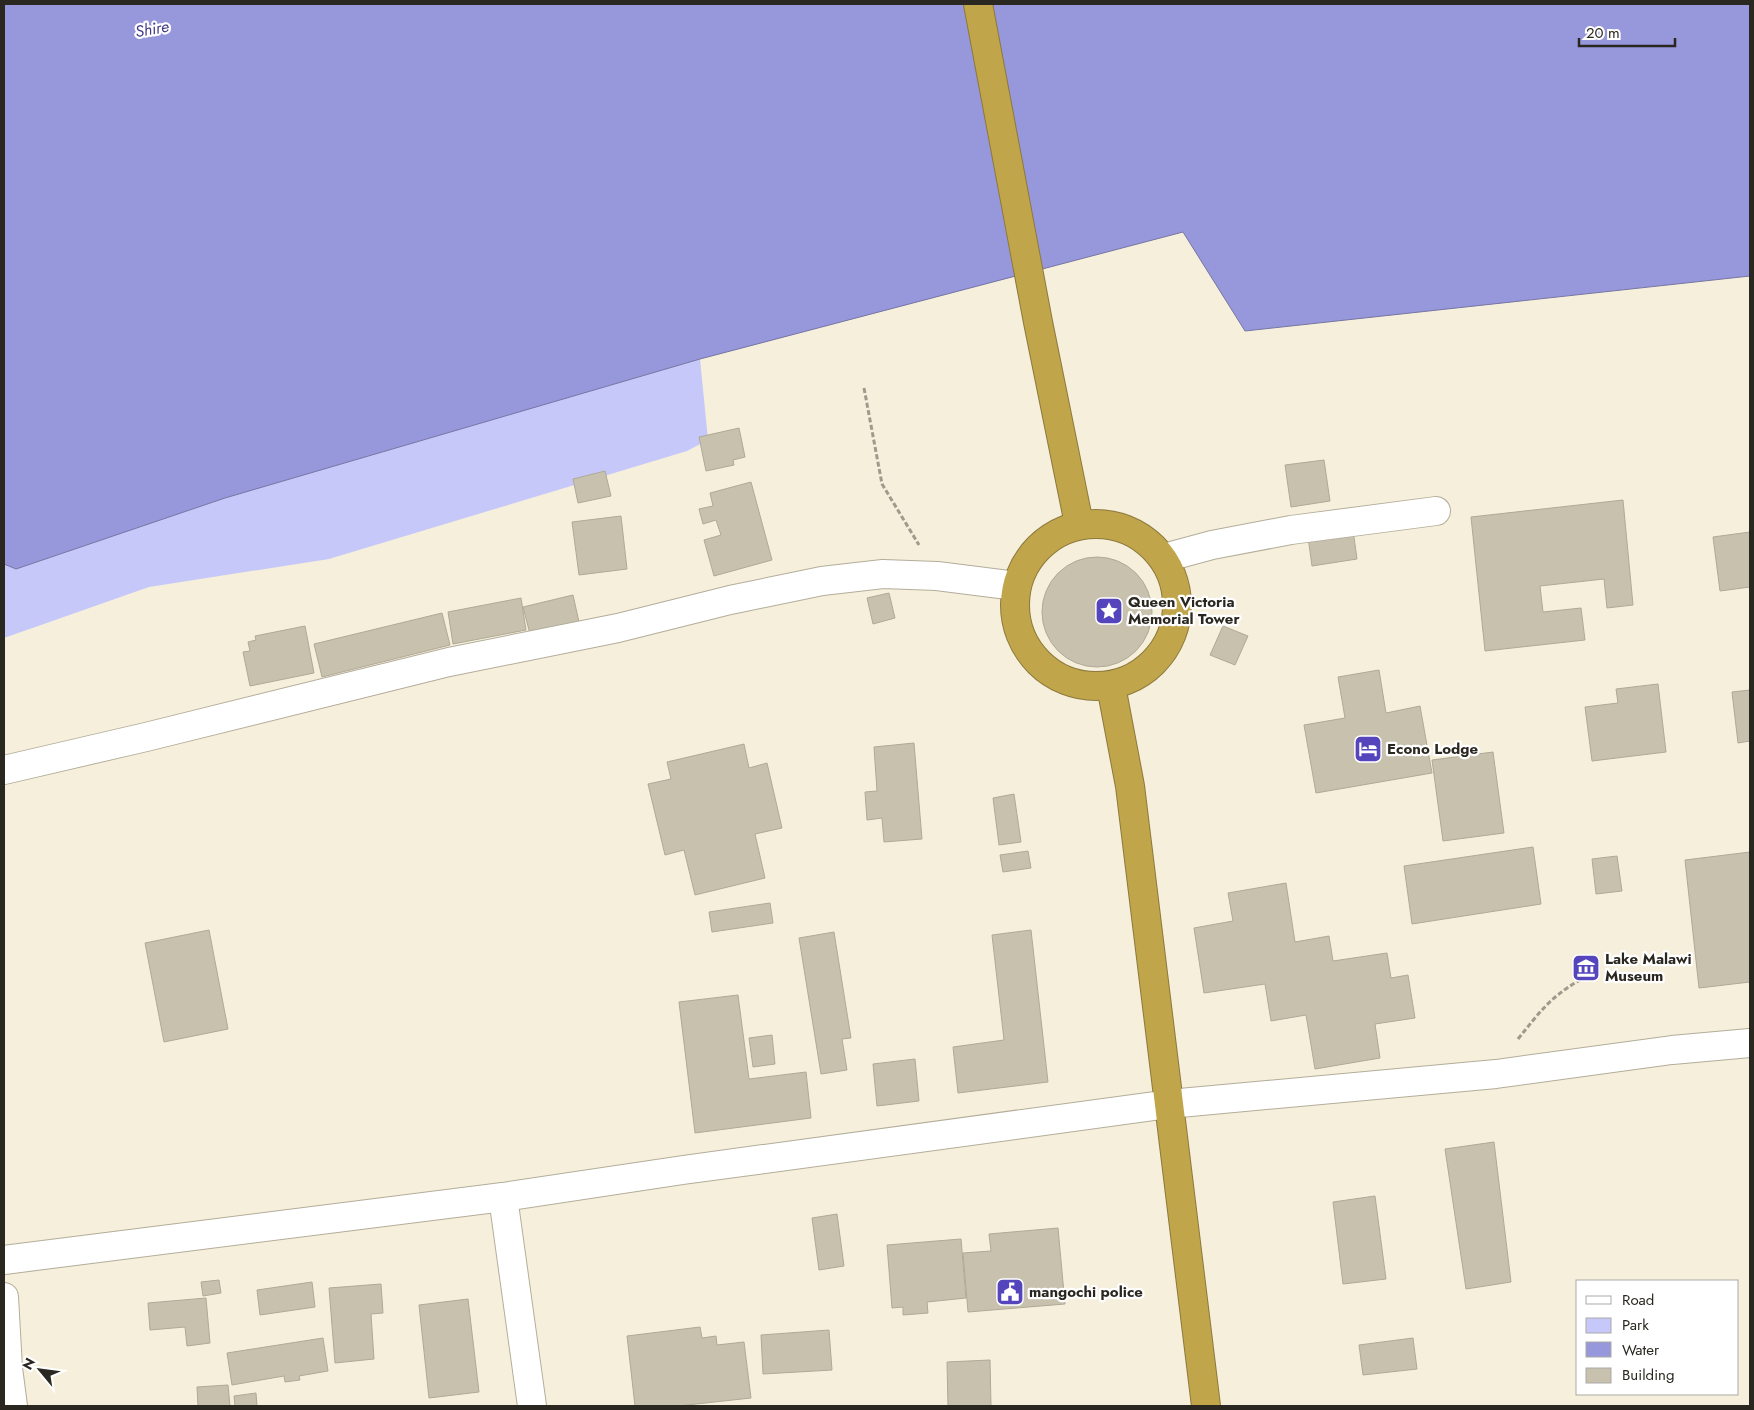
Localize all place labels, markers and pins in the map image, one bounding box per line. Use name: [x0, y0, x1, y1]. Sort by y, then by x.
place label: Queen Victoria Memorial Tower: [1128, 591, 1240, 630]
place icon: Queen Victoria Memorial Tower: [1094, 596, 1124, 626]
hotel icon: Econo Lodge: [1353, 734, 1383, 764]
place label: Econo Lodge: [1387, 738, 1478, 760]
place label: Lake Malawi Museum: [1605, 948, 1692, 987]
museum icon: Lake Malawi Museum: [1571, 953, 1601, 983]
public building icon: mangochi police: [995, 1277, 1025, 1307]
place label: mangochi police: [1029, 1281, 1143, 1303]

